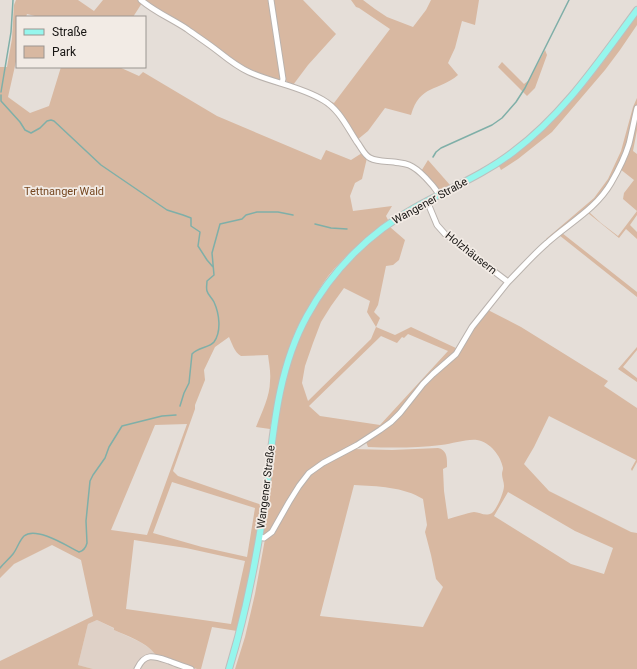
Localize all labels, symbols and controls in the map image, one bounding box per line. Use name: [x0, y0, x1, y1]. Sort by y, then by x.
legend: [16, 16, 146, 68]
text: Straße: [52, 25, 87, 39]
text: Park: [52, 45, 77, 59]
street label: Wangener Straße: [390, 175, 470, 227]
park label: Tettnanger Wald: [24, 185, 104, 198]
street label: Holzhäusern: [443, 229, 499, 277]
street label: Wangener Straße: [254, 444, 278, 529]

